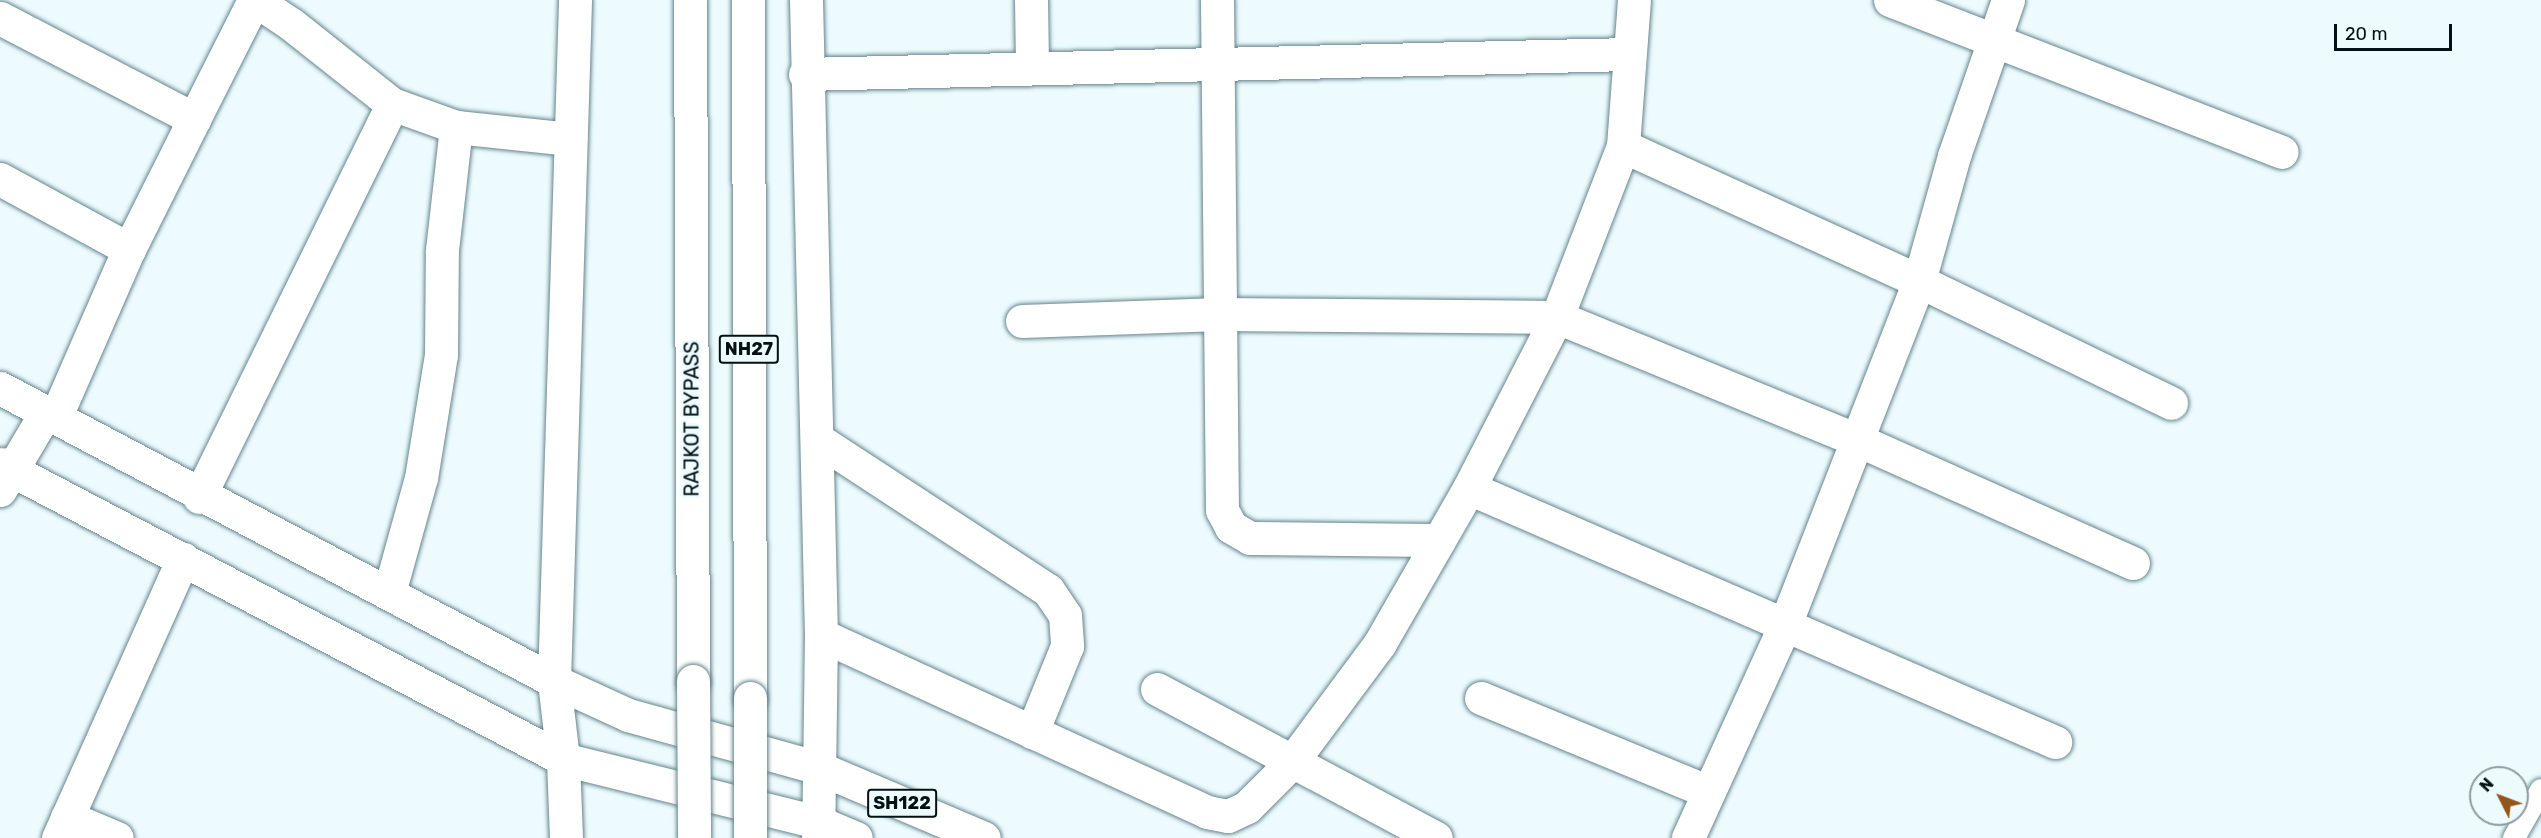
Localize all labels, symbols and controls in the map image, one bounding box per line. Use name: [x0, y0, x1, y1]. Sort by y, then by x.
scale bar: [2337, 12, 2456, 50]
text: 20 m: [2345, 23, 2387, 45]
road number: NH27: [718, 334, 780, 364]
street label: RAJKOT BYPASS: [680, 341, 704, 497]
north arrow: [2469, 766, 2529, 826]
text: N: [2476, 774, 2498, 796]
road number: SH122: [866, 788, 938, 818]

